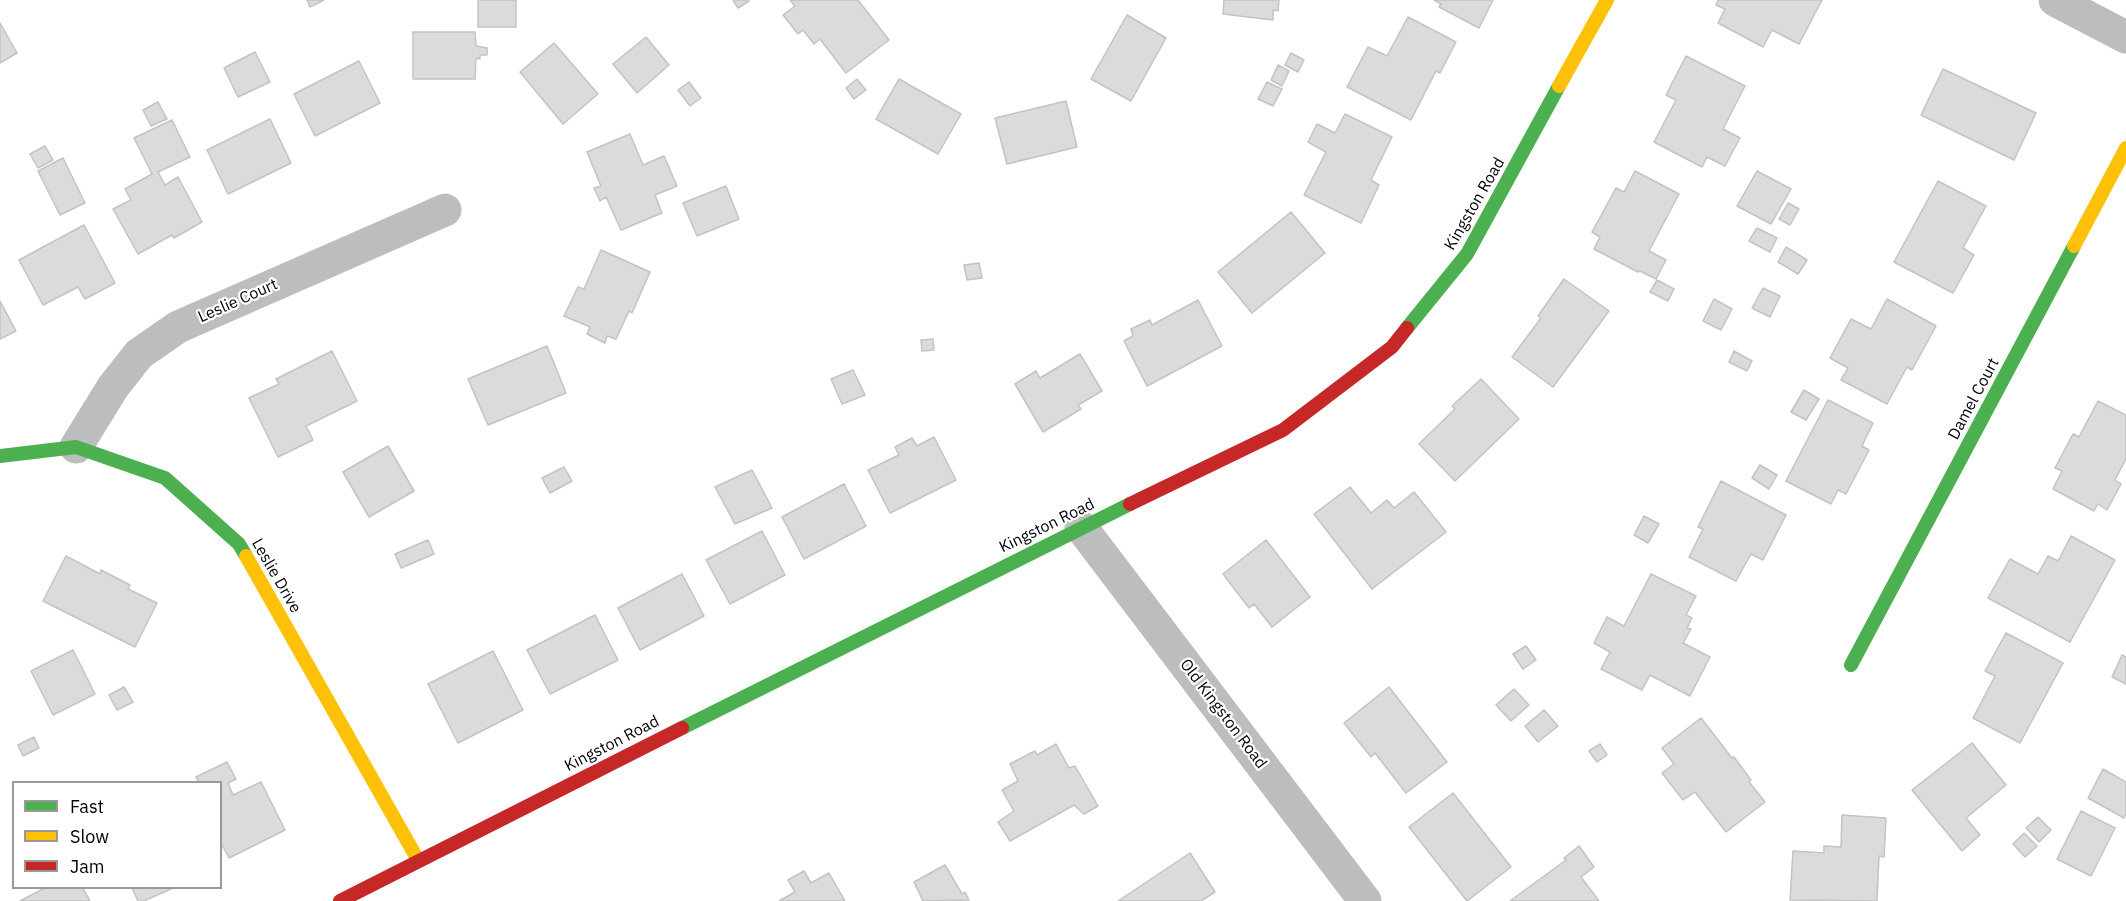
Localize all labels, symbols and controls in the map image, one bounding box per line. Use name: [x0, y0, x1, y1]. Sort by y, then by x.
street label: Kingston Road: [1441, 154, 1509, 254]
street label: Leslie Court: [195, 275, 281, 327]
street label: Damel Court: [1944, 355, 2004, 443]
street label: Kingston Road: [996, 495, 1098, 557]
street label: Leslie Drive: [247, 535, 305, 617]
street label: Old Kingston Road: [1176, 655, 1270, 773]
street label: Kingston Road: [562, 712, 662, 776]
legend: [12, 781, 222, 889]
text: Fast: [70, 795, 104, 818]
text: Slow: [70, 825, 109, 848]
text: Jam: [70, 855, 105, 878]

